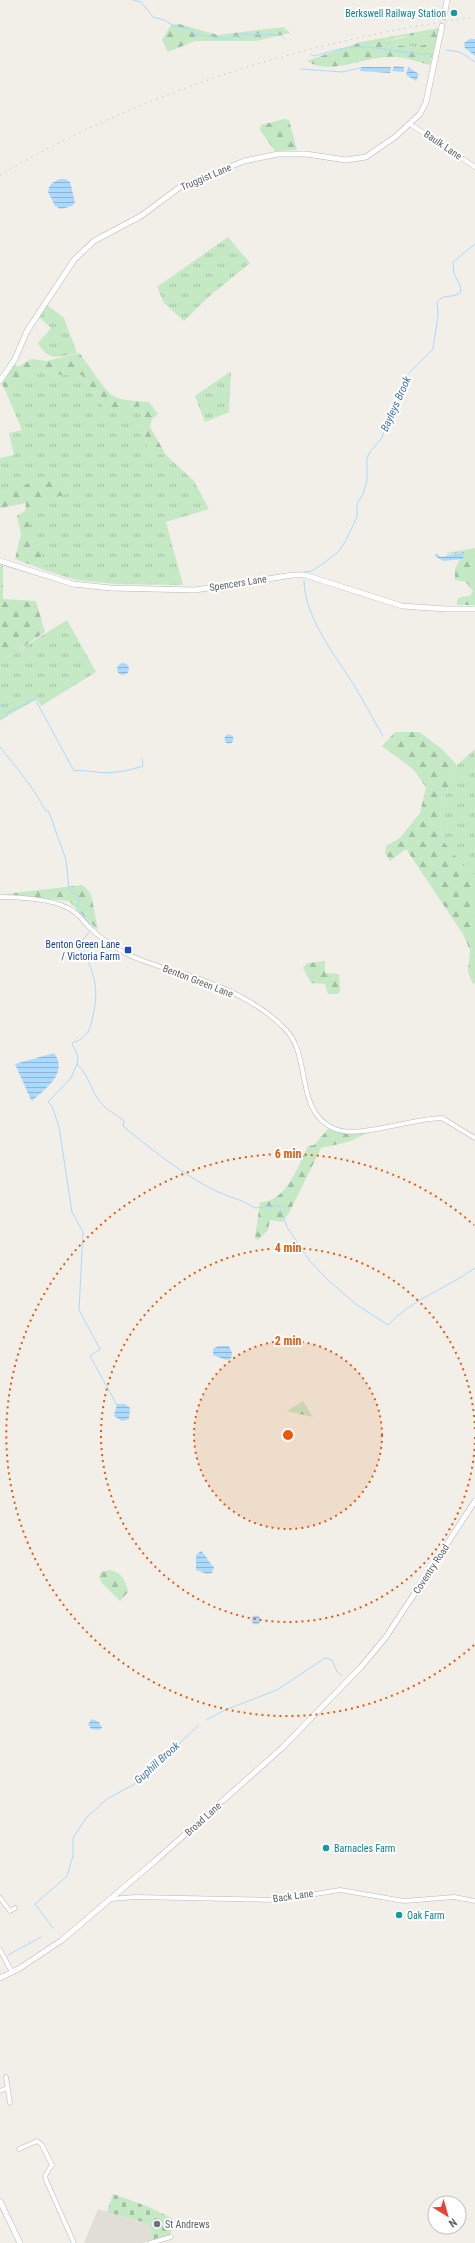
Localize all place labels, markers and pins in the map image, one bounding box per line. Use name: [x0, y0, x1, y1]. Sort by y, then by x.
place label: Berkswell Railway Station: [345, 8, 446, 19]
marker: Berkswell Railway Station: [449, 8, 459, 18]
place label: Benton Green Lane / Victoria Farm: [46, 939, 120, 962]
marker: Benton Green Lane / Victoria Farm: [123, 945, 133, 955]
centre of rings: [281, 1428, 295, 1442]
marker: Barnacles Farm: [321, 1843, 331, 1853]
place label: Barnacles Farm: [334, 1843, 395, 1854]
marker: Oak Farm: [394, 1910, 404, 1920]
place label: Oak Farm: [407, 1910, 445, 1921]
marker: St Andrews: [152, 2219, 162, 2229]
place label: St Andrews: [165, 2219, 210, 2230]

